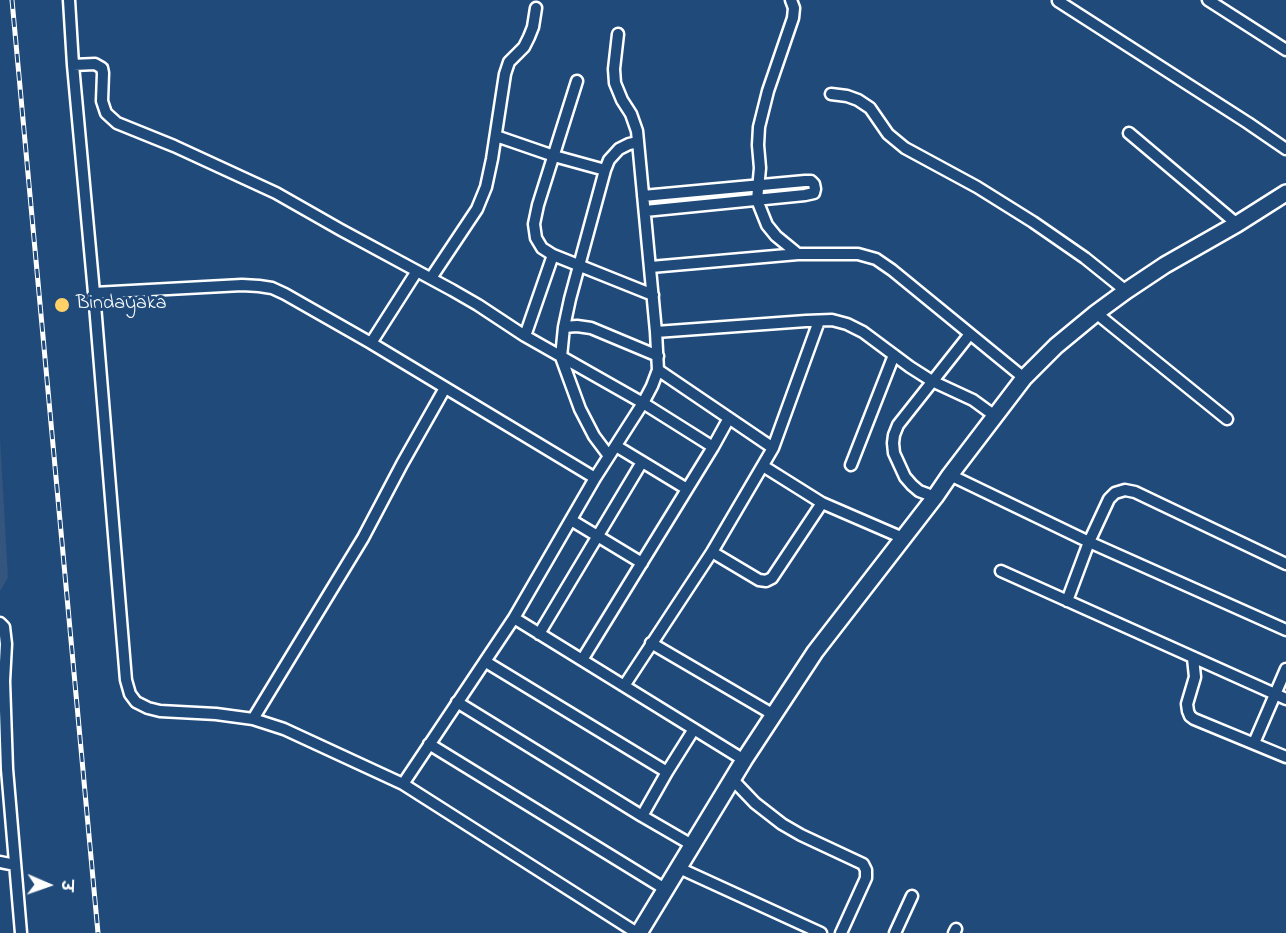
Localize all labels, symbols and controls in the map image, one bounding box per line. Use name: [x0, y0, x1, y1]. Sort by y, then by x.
place label: Bindayaka: [76, 293, 166, 317]
marker: Bindayaka: [53, 296, 71, 314]
north arrow: [18, 855, 78, 915]
text: उ: [54, 880, 78, 891]

